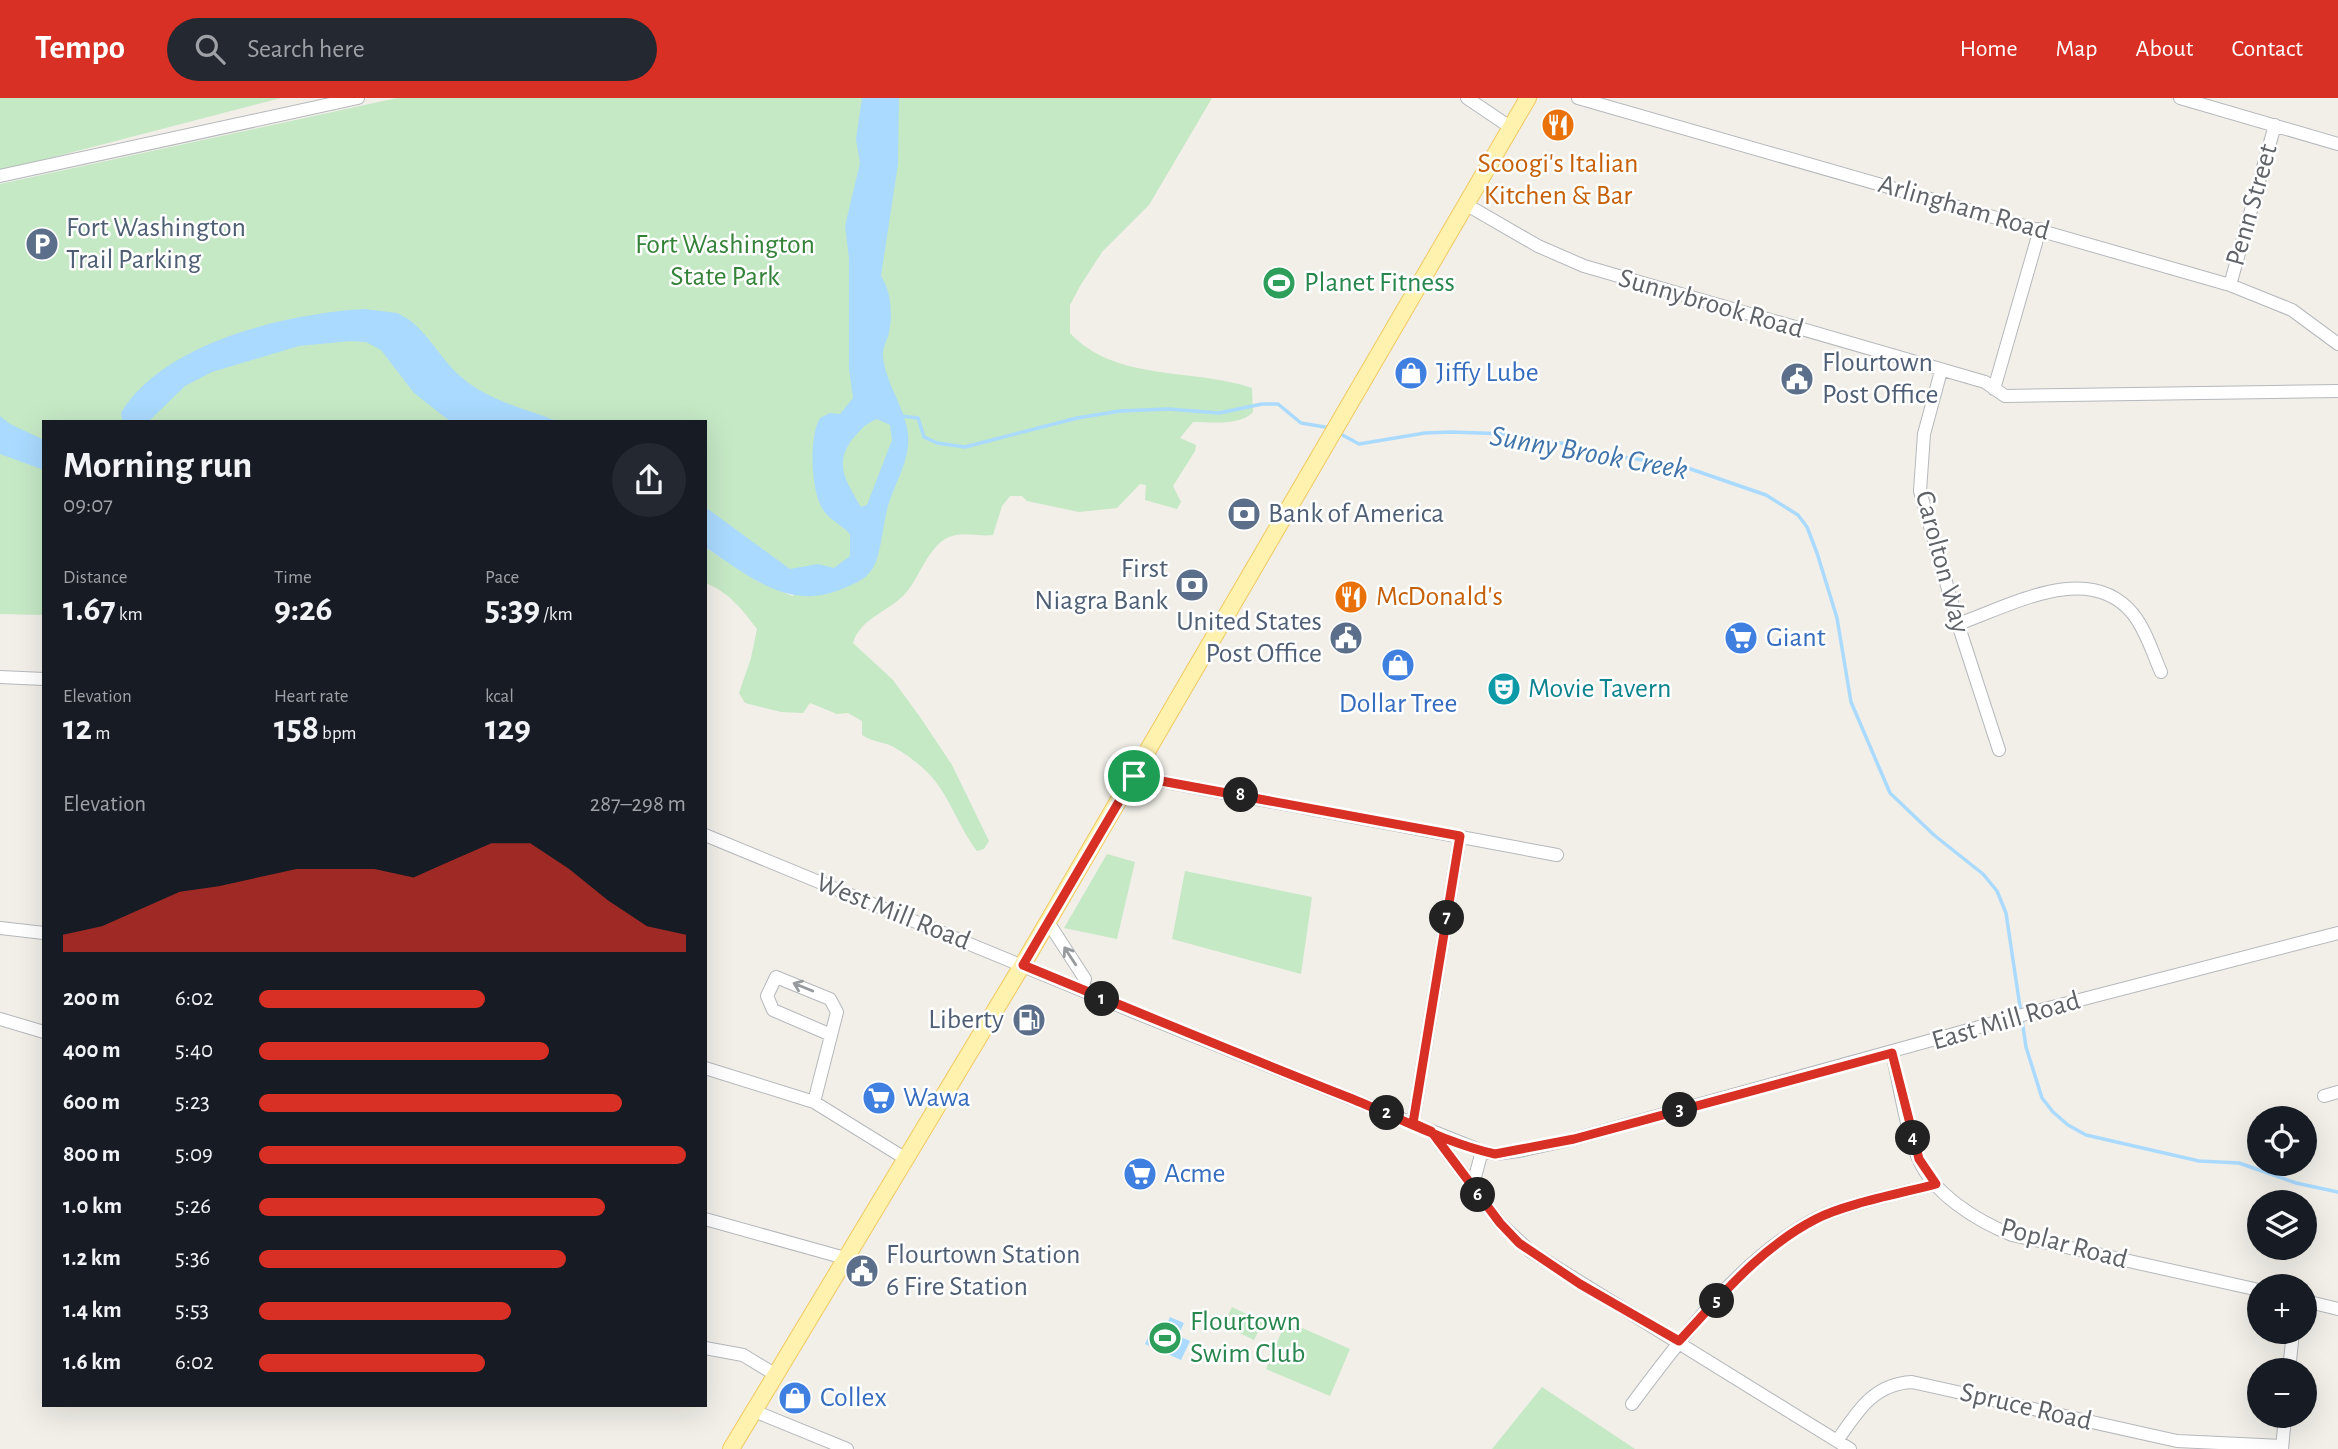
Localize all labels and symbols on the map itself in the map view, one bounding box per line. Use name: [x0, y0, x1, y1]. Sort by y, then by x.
restaurant icon: Scoogi's Italian Kitchen & Bar: [1539, 106, 1577, 144]
street label: Penn Street: [2221, 141, 2283, 269]
place label: Scoogi's Italian Kitchen & Bar: [1478, 150, 1638, 210]
street label: Arlingham Road: [1875, 170, 2053, 246]
place label: Fort Washington Trail Parking: [66, 214, 246, 274]
parking icon: Fort Washington Trail Parking: [23, 225, 61, 263]
park label: Fort Washington State Park: [635, 231, 815, 291]
sports icon: Planet Fitness: [1260, 264, 1298, 302]
street label: Sunnybrook Road: [1615, 264, 1807, 344]
place label: Planet Fitness: [1304, 269, 1455, 297]
place label: Flourtown Post Office: [1822, 349, 1939, 409]
shop icon: Jiffy Lube: [1392, 354, 1430, 392]
place label: Jiffy Lube: [1436, 359, 1539, 387]
public building icon: Flourtown Post Office: [1778, 360, 1816, 398]
water label: Sunny Brook Creek: [1488, 421, 1690, 485]
street label: Carolton Way: [1910, 488, 1974, 636]
bank icon: Bank of America: [1225, 495, 1263, 533]
place label: Bank of America: [1268, 500, 1444, 528]
place label: First Niagra Bank: [1034, 555, 1168, 615]
bank icon: First Niagra Bank: [1173, 566, 1211, 604]
restaurant icon: McDonald's: [1332, 578, 1370, 616]
place label: McDonald's: [1376, 583, 1503, 611]
place label: United States Post Office: [1176, 608, 1322, 668]
public building icon: United States Post Office: [1327, 619, 1365, 657]
supermarket icon: Giant: [1722, 619, 1760, 657]
place label: Giant: [1766, 624, 1826, 652]
shop icon: Dollar Tree: [1379, 646, 1417, 684]
theatre icon: Movie Tavern: [1485, 670, 1523, 708]
place label: Movie Tavern: [1528, 675, 1671, 703]
place label: Dollar Tree: [1339, 690, 1457, 718]
pin: [1104, 746, 1164, 806]
pin: 8: [1224, 778, 1258, 812]
street label: West Mill Road: [812, 868, 974, 956]
pin: 7: [1430, 900, 1464, 936]
one-way arrow: [1063, 946, 1077, 966]
one-way arrow: [792, 980, 814, 993]
pin: 1: [1084, 982, 1120, 1016]
street label: East Mill Road: [1929, 986, 2083, 1056]
fuel station icon: Liberty: [1010, 1001, 1048, 1039]
place label: Liberty: [928, 1006, 1004, 1034]
supermarket icon: Wawa: [860, 1079, 898, 1117]
place label: Wawa: [903, 1084, 970, 1112]
pin: 3: [1662, 1093, 1698, 1128]
pin: 2: [1370, 1096, 1404, 1130]
pin: 4: [1896, 1121, 1930, 1156]
supermarket icon: Acme: [1121, 1155, 1159, 1193]
place label: Acme: [1164, 1160, 1226, 1188]
pin: 6: [1460, 1178, 1496, 1212]
street label: Poplar Road: [1997, 1214, 2131, 1274]
place label: Flourtown Station 6 Fire Station: [886, 1241, 1080, 1301]
public building icon: Flourtown Station 6 Fire Station: [843, 1252, 881, 1290]
pin: 5: [1700, 1284, 1734, 1318]
place label: Flourtown Swim Club: [1190, 1308, 1305, 1368]
sports icon: Flourtown Swim Club: [1146, 1319, 1184, 1357]
street label: Spruce Road: [1957, 1378, 2095, 1436]
shop icon: Collex: [776, 1379, 814, 1417]
place label: Collex: [820, 1384, 887, 1412]

